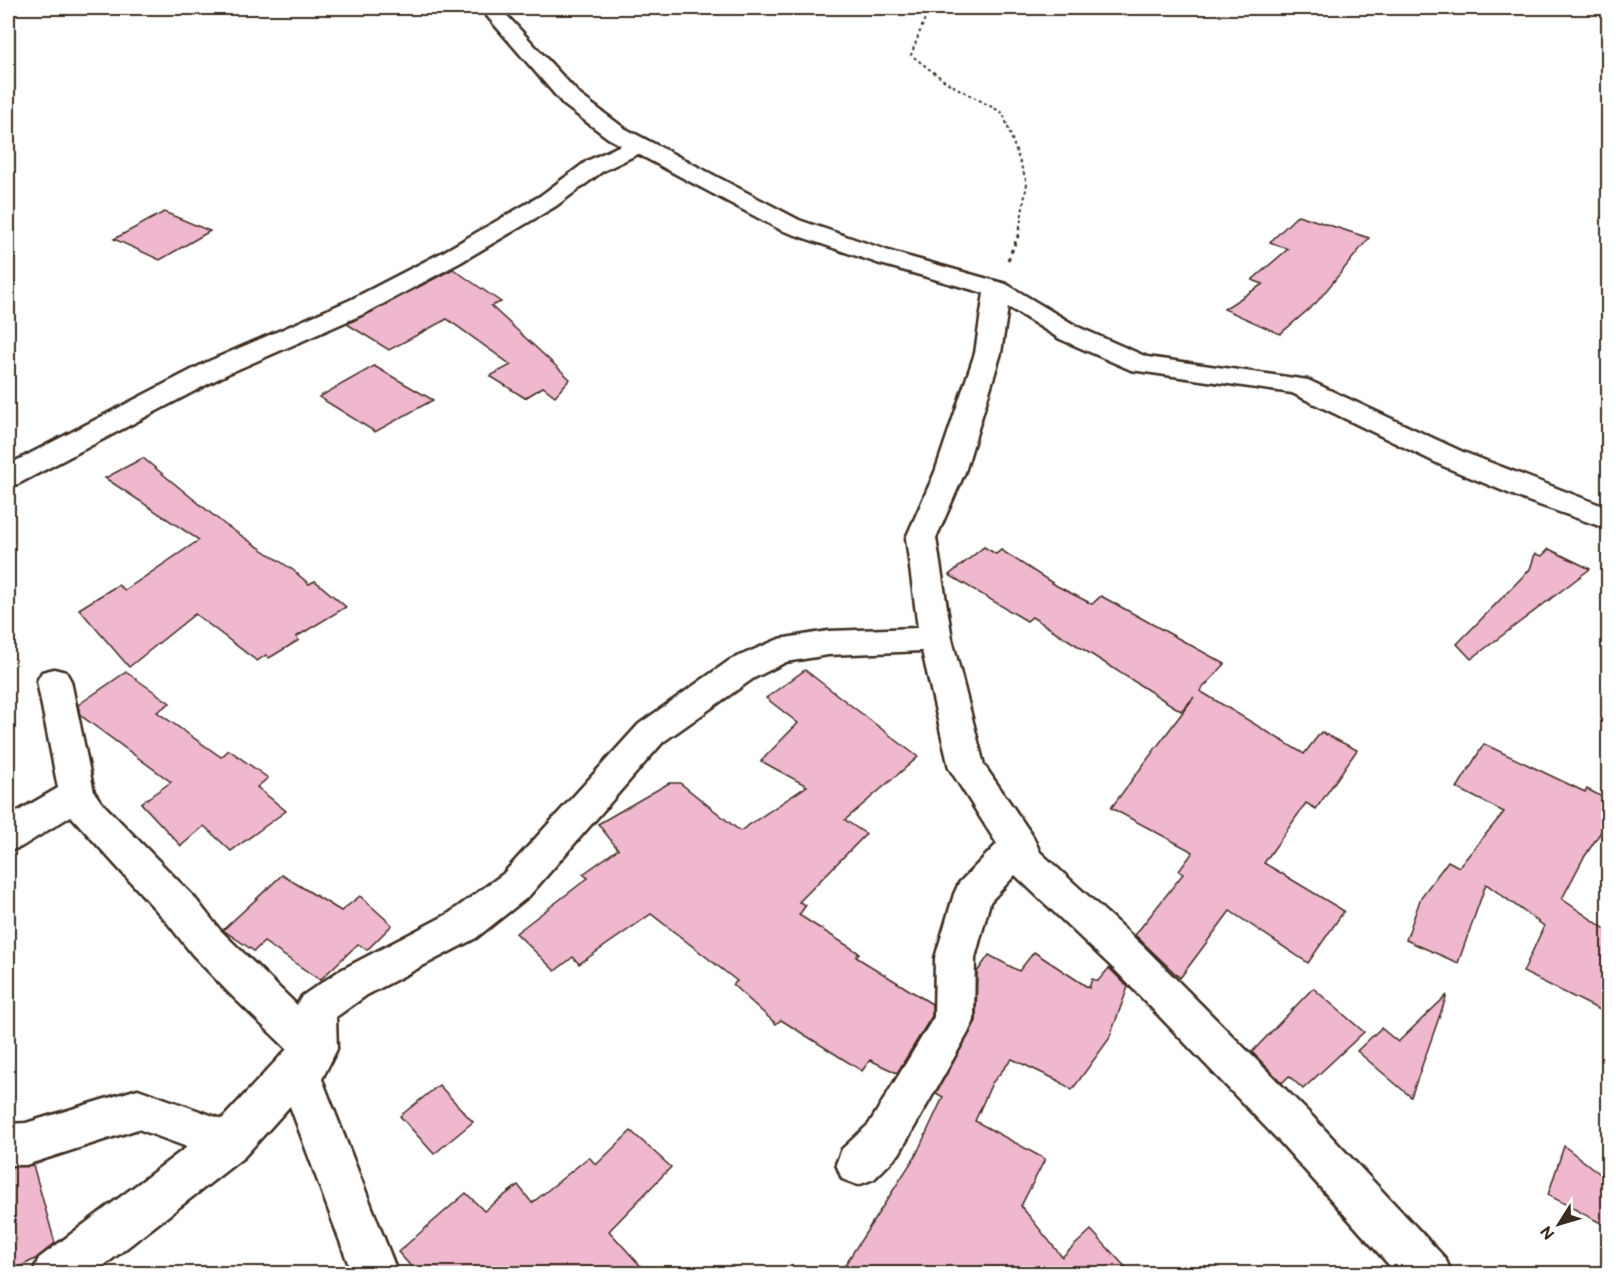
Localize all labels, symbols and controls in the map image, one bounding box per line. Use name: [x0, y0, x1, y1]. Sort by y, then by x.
north arrow: [1529, 1194, 1589, 1254]
text: N: [1537, 1222, 1559, 1243]

